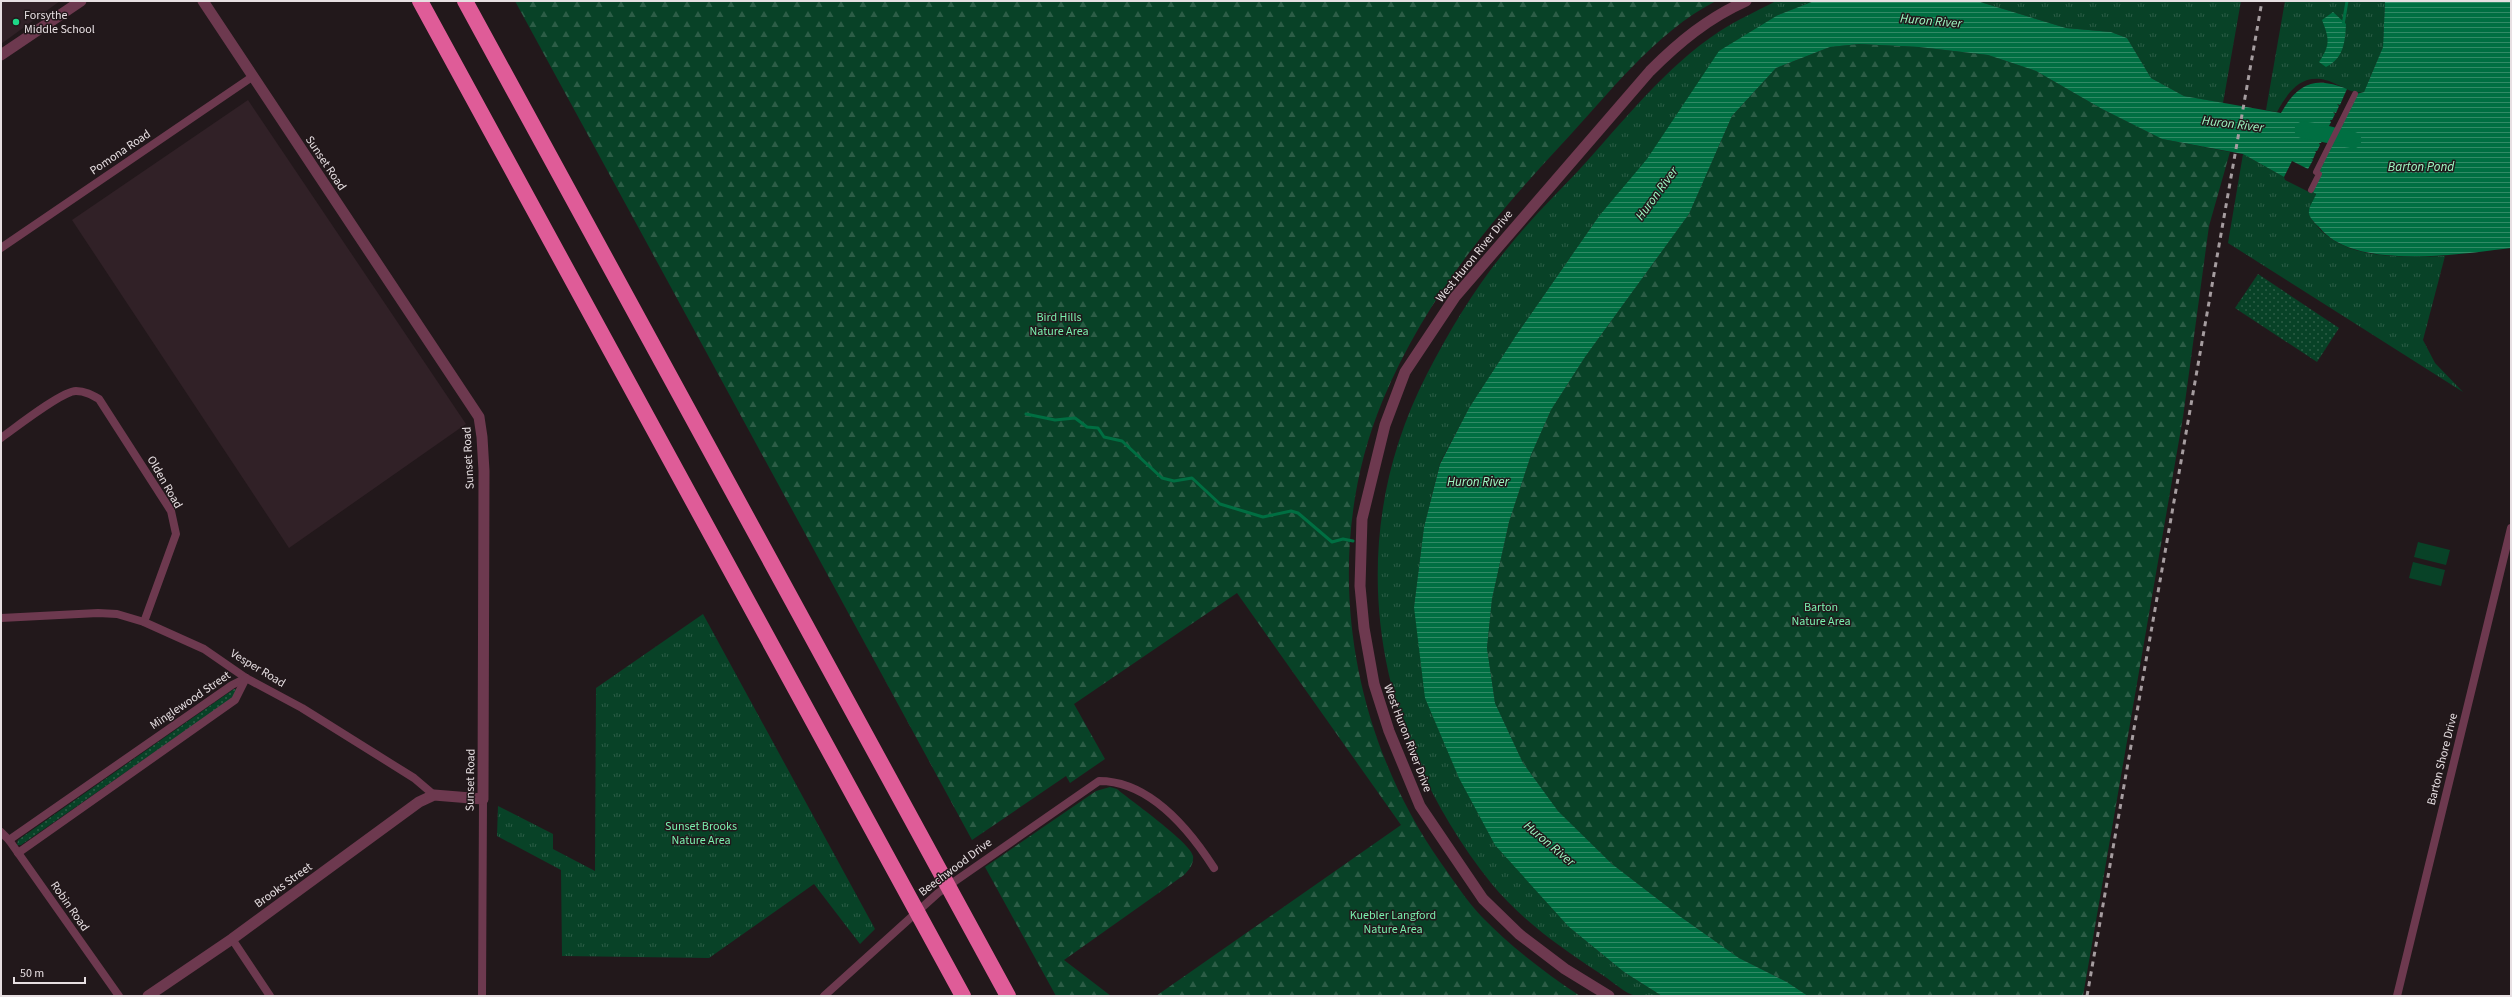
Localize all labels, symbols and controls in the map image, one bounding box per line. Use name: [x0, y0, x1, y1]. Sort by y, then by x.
place label: Forsythe Middle School: [24, 7, 95, 38]
water label: Huron River: [1899, 9, 1963, 33]
marker: Forsythe Middle School: [11, 17, 21, 27]
water label: Huron River: [2201, 111, 2265, 137]
street label: Pomona Road: [86, 126, 154, 179]
street label: Sunset Road: [301, 133, 350, 194]
water label: Barton Pond: [2388, 158, 2455, 176]
water label: Huron River: [1631, 163, 1683, 224]
street label: West Huron River Drive: [1432, 206, 1517, 306]
park label: Bird Hills Nature Area: [1029, 309, 1089, 340]
street label: Sunset Road: [458, 426, 479, 490]
street label: Olden Road: [143, 453, 187, 512]
water label: Huron River: [1447, 473, 1510, 491]
park label: Barton Nature Area: [1791, 599, 1851, 630]
street label: Vesper Road: [227, 645, 289, 692]
street label: Minglewood Street: [147, 667, 234, 734]
street label: West Huron River Drive: [1379, 682, 1436, 795]
street label: Barton Shore Drive: [2423, 711, 2462, 807]
street label: Sunset Road: [461, 749, 480, 811]
water label: Huron River: [1520, 817, 1579, 871]
park label: Sunset Brooks Nature Area: [665, 818, 737, 849]
street label: Beechwood Drive: [915, 834, 995, 901]
street label: Brooks Street: [251, 859, 316, 912]
street label: Robin Road: [46, 878, 93, 935]
park label: Kuebler Langford Nature Area: [1350, 907, 1436, 938]
scale bar: [14, 959, 85, 985]
text: 50 m: [20, 965, 44, 982]

